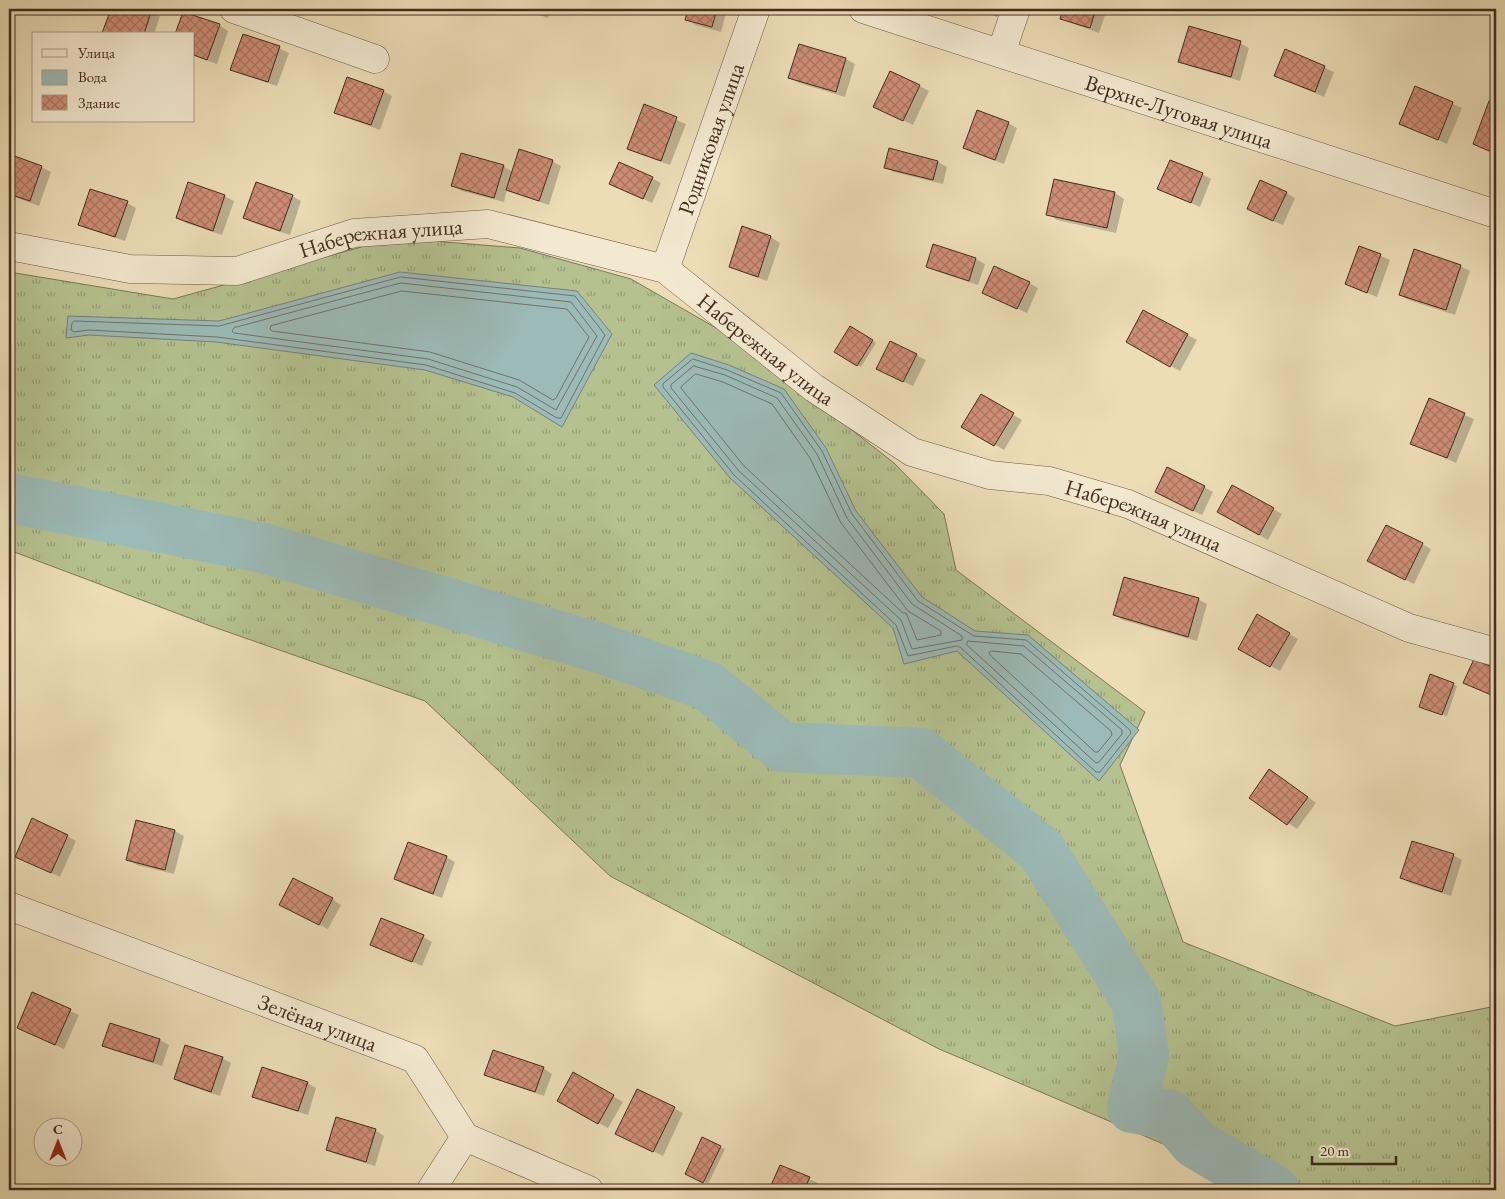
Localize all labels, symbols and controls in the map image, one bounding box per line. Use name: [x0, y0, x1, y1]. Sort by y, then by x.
legend: [32, 32, 195, 122]
text: Улица: [77, 43, 115, 62]
street label: Родниковая улица: [671, 59, 751, 219]
text: Вода: [78, 67, 107, 86]
street label: Верхне-Луговая улица: [1081, 68, 1276, 156]
text: Здание: [78, 93, 120, 112]
street label: Набережная улица: [295, 212, 464, 265]
street label: Набережная улица: [691, 287, 840, 412]
street label: Набережная улица: [1061, 472, 1227, 559]
street label: Зелёная улица: [254, 987, 381, 1059]
north arrow: [32, 1116, 82, 1166]
text: С: [53, 1120, 63, 1138]
scale bar: [1312, 1134, 1396, 1166]
text: 20 m: [1320, 1141, 1349, 1160]

